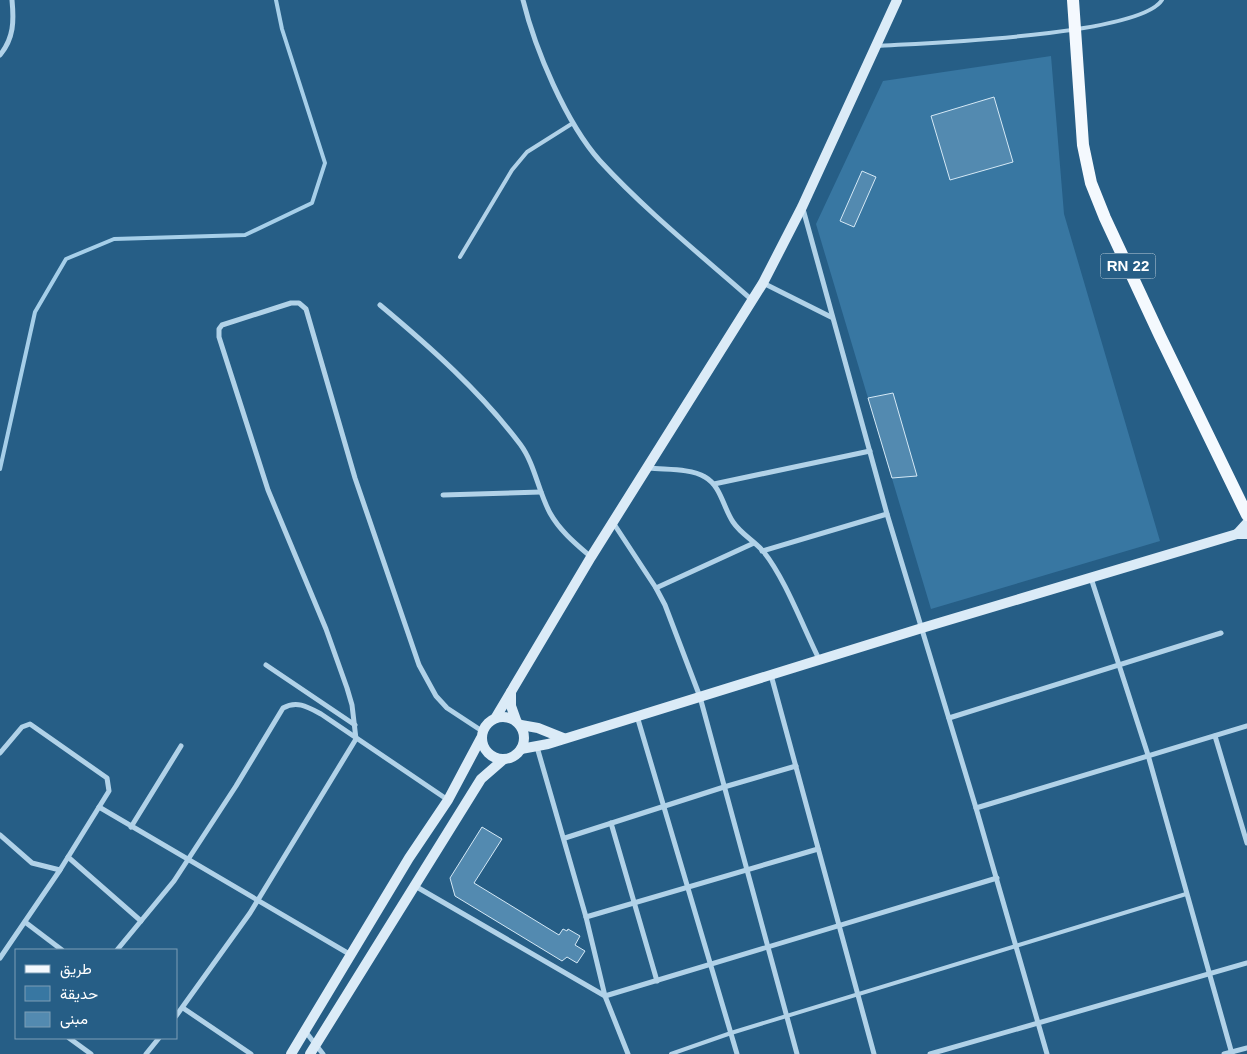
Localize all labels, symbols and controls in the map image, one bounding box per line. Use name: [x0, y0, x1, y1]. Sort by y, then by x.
road number: RN 22: [1100, 254, 1156, 278]
legend: [15, 949, 178, 1039]
text: طريق: [60, 960, 92, 979]
text: حديقة: [60, 985, 98, 1003]
text: مبنى: [60, 1010, 88, 1029]

